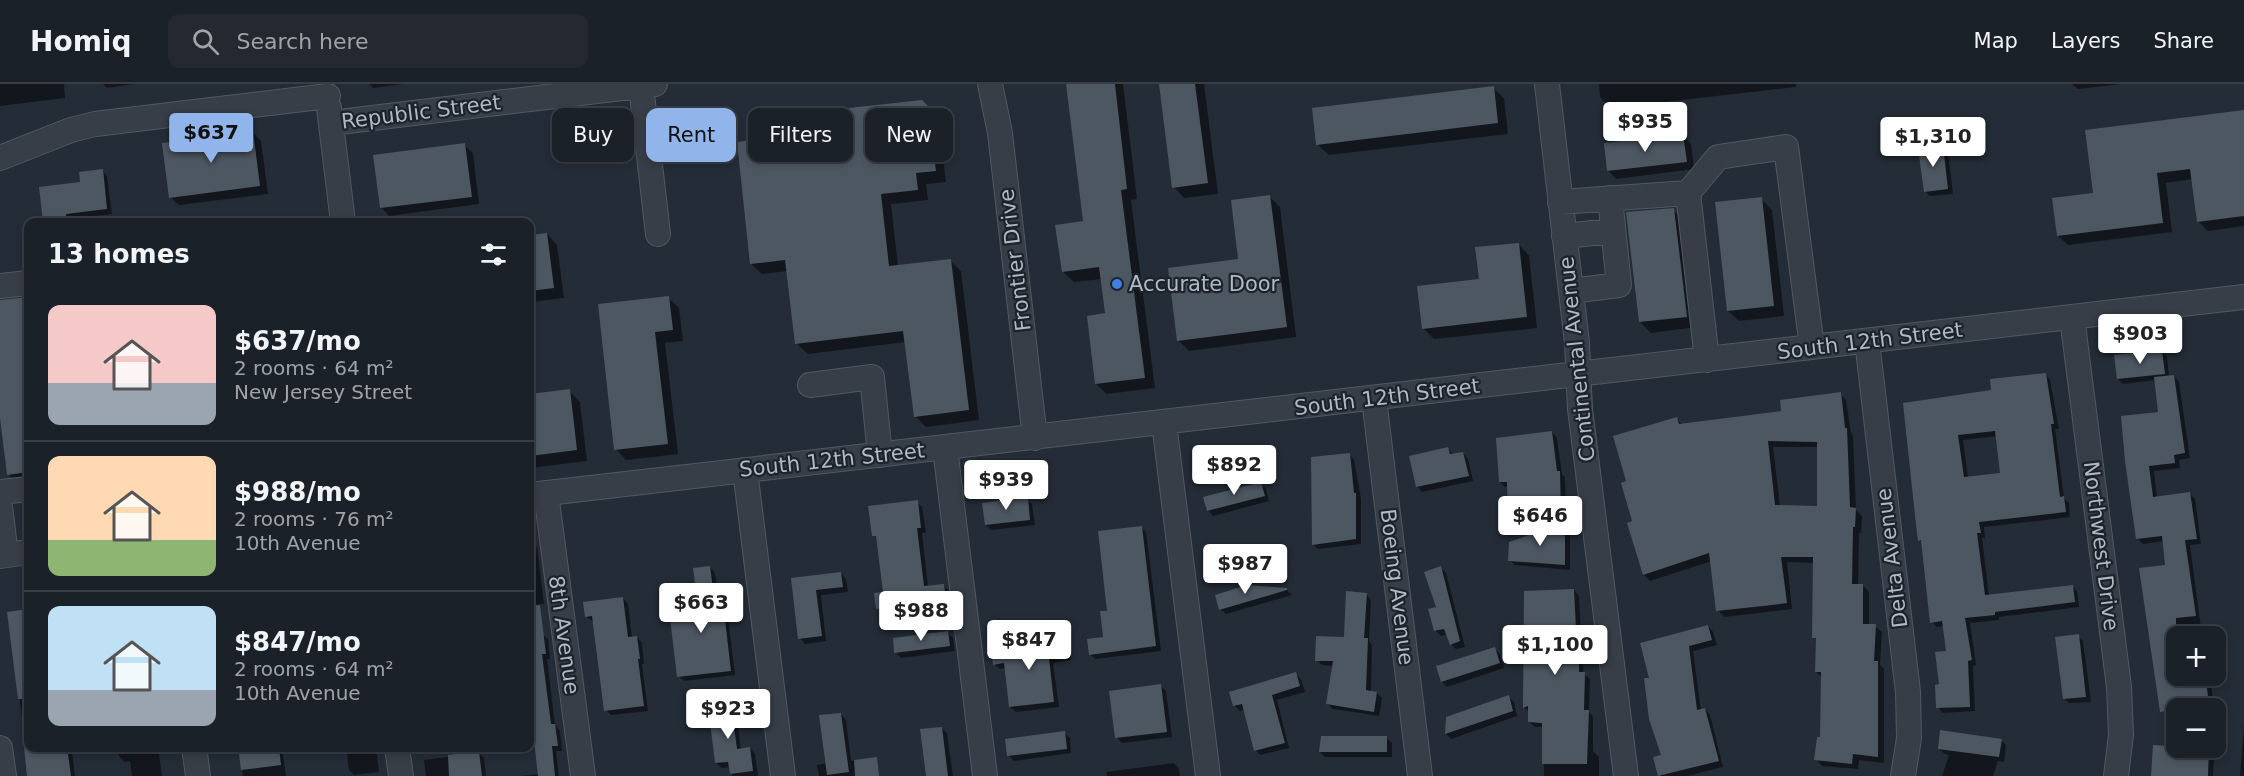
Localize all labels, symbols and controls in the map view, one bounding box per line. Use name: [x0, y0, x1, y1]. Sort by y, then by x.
search box: [168, 14, 588, 68]
text: Homiq: [30, 25, 132, 58]
icon: search: [189, 25, 222, 58]
text: Search here: [237, 29, 369, 54]
text: Map: [1974, 29, 2018, 53]
text: Layers: [2051, 29, 2120, 53]
text: Share: [2153, 29, 2214, 53]
street label: Republic Street: [340, 90, 502, 134]
pin: $935: [1609, 102, 1681, 153]
chip: Buy: [552, 108, 634, 162]
chip: Rent: [646, 108, 736, 162]
chip: Filters: [748, 108, 853, 162]
chip: New: [865, 108, 953, 162]
text: $935: [1617, 109, 1673, 133]
pin: $637: [175, 113, 247, 164]
pin: $1,310: [1884, 117, 1982, 168]
text: $637: [183, 120, 239, 144]
text: $1,310: [1894, 124, 1972, 148]
street label: Frontier Drive: [994, 187, 1036, 333]
icon: filters: [477, 238, 510, 271]
text: 13 homes: [48, 239, 190, 269]
street label: Continental Avenue: [1554, 255, 1600, 463]
place label: Accurate Door: [1129, 272, 1280, 296]
marker: Accurate Door: [1110, 277, 1124, 291]
pin: $903: [2104, 314, 2176, 365]
street label: South 12th Street: [1776, 318, 1964, 364]
text: $903: [2112, 321, 2168, 345]
text: $637/mo: [234, 326, 361, 356]
icon: home: [96, 329, 168, 401]
text: 2 rooms · 64 m²: [234, 356, 394, 380]
street label: South 12th Street: [1293, 374, 1481, 420]
text: New Jersey Street: [234, 380, 412, 404]
street label: South 12th Street: [738, 438, 926, 482]
pin: $892: [1198, 445, 1270, 496]
text: $892: [1206, 452, 1262, 476]
pin: $939: [970, 460, 1042, 511]
street label: Northwest Drive: [2079, 460, 2123, 632]
text: $939: [978, 467, 1034, 491]
text: $988/mo: [234, 477, 361, 507]
icon: home: [96, 480, 168, 552]
street label: Delta Avenue: [1872, 487, 1912, 629]
pin: $646: [1504, 496, 1576, 547]
text: $646: [1512, 503, 1568, 527]
text: 2 rooms · 76 m²: [234, 507, 394, 531]
street label: Boeing Avenue: [1376, 507, 1418, 667]
text: 10th Avenue: [234, 531, 361, 555]
pin: $987: [1209, 544, 1281, 595]
text: $987: [1217, 551, 1273, 575]
street label: 8th Avenue: [544, 574, 584, 696]
pin: $663: [665, 583, 737, 634]
text: $663: [673, 590, 729, 614]
pin: $988: [885, 591, 957, 642]
text: $988: [893, 598, 949, 622]
pin: $847: [993, 620, 1065, 671]
pin: $1,100: [1506, 625, 1604, 676]
map controls: [2166, 626, 2226, 758]
button: +: [2166, 626, 2226, 686]
text: $847/mo: [234, 627, 361, 657]
text: $847: [1001, 627, 1057, 651]
icon: home: [96, 630, 168, 702]
text: $1,100: [1516, 632, 1594, 656]
text: 2 rooms · 64 m²: [234, 657, 394, 681]
text: 10th Avenue: [234, 681, 361, 705]
pin: $923: [692, 689, 764, 740]
text: $923: [700, 696, 756, 720]
button: −: [2166, 698, 2226, 758]

